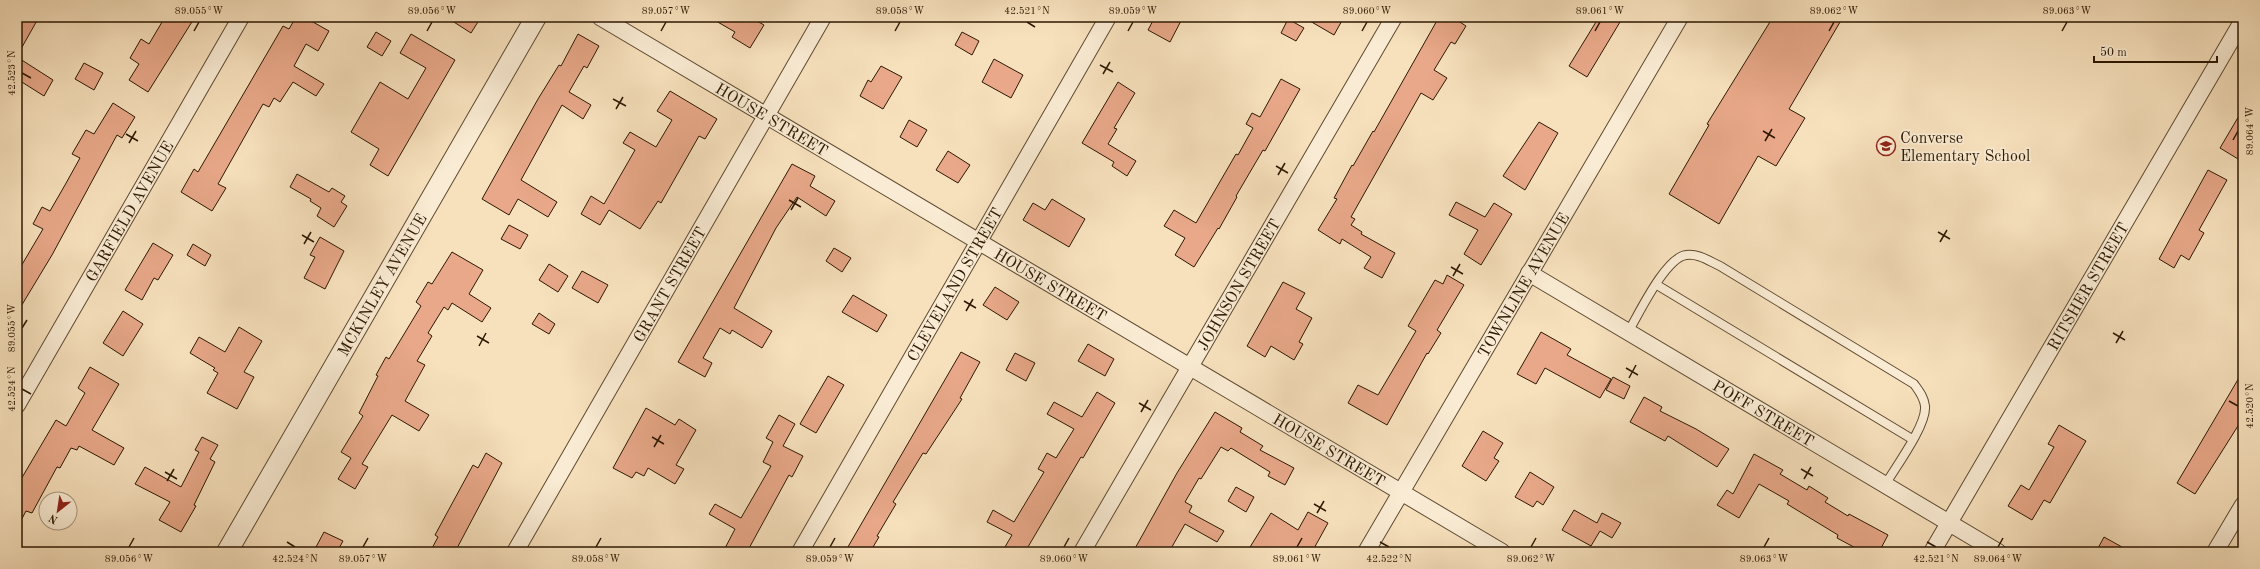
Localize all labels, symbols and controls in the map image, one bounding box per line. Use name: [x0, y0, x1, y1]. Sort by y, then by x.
text: 89.055°W: [175, 6, 223, 16]
text: 89.056°W: [408, 6, 456, 16]
text: 89.057°W: [642, 6, 690, 16]
text: 89.058°W: [876, 6, 924, 16]
text: 42.521°N: [1004, 6, 1050, 16]
text: 89.059°W: [1109, 6, 1157, 16]
text: 89.060°W: [1343, 6, 1391, 16]
text: 89.061°W: [1576, 6, 1624, 16]
text: 89.062°W: [1810, 6, 1858, 16]
text: 89.063°W: [2043, 6, 2091, 16]
scale bar: [2094, 38, 2217, 64]
text: 50 m: [2100, 46, 2127, 59]
text: 42.523°N: [7, 50, 17, 96]
street label: HOUSE STREET: [712, 81, 830, 160]
text: 89.064°W: [2245, 107, 2255, 155]
place label: Converse Elementary School: [1900, 131, 2030, 165]
school or university icon: Converse Elementary School: [1875, 135, 1897, 157]
street label: GARFIELD AVENUE: [84, 139, 178, 285]
street label: CLEVELAND STREET: [905, 206, 1006, 365]
street label: MCKINLEY AVENUE: [336, 211, 431, 359]
street label: TOWNLINE AVENUE: [1476, 211, 1573, 361]
street label: JOHNSON STREET: [1195, 217, 1284, 354]
street label: RITSHER STREET: [2046, 220, 2133, 354]
street label: GRANT STREET: [632, 225, 710, 345]
street label: HOUSE STREET: [991, 247, 1109, 325]
text: 89.055°W: [7, 304, 17, 352]
text: 42.524°N: [7, 366, 17, 412]
street label: POFF STREET: [1709, 378, 1816, 450]
text: 42.520°N: [2245, 383, 2255, 429]
street label: HOUSE STREET: [1269, 412, 1387, 491]
north arrow: [38, 491, 78, 531]
text: N: [47, 511, 60, 525]
text: 89.056°W: [105, 554, 153, 564]
text: 42.524°N: [272, 554, 318, 564]
text: 89.057°W: [339, 554, 387, 564]
text: 89.058°W: [572, 554, 620, 564]
text: 89.059°W: [806, 554, 854, 564]
text: 89.060°W: [1040, 554, 1088, 564]
text: 89.061°W: [1273, 554, 1321, 564]
text: 42.522°N: [1366, 554, 1412, 564]
text: 89.062°W: [1507, 554, 1555, 564]
text: 89.063°W: [1740, 554, 1788, 564]
text: 42.521°N: [1913, 554, 1959, 564]
text: 89.064°W: [1974, 554, 2022, 564]

